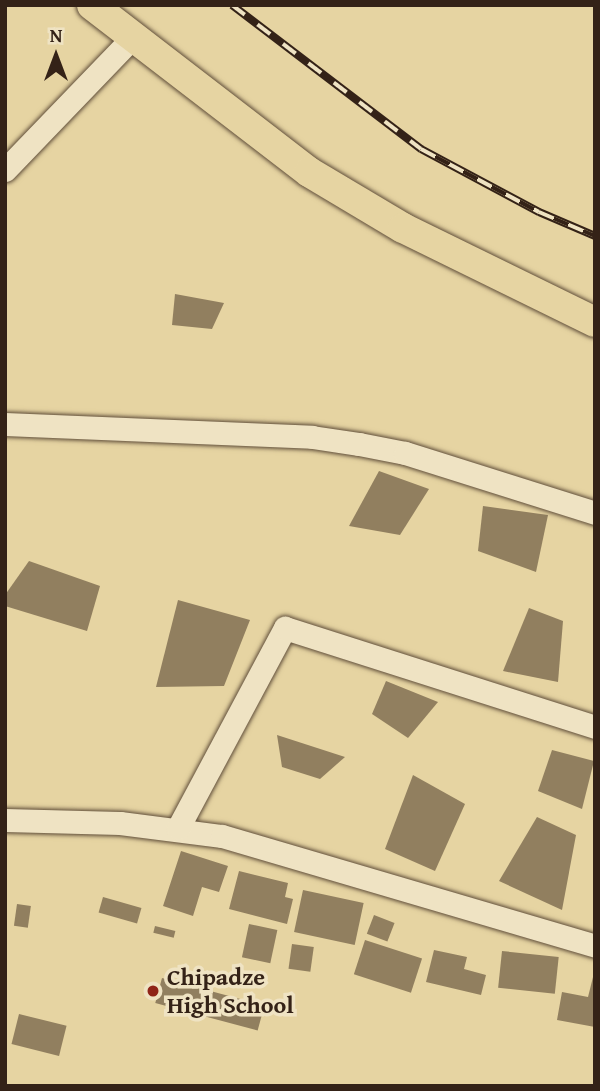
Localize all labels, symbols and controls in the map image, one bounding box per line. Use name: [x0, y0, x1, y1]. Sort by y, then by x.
north arrow: [21, 21, 91, 91]
text: N: [50, 21, 62, 49]
place label: Chipadze High School: [167, 963, 294, 1019]
marker: Chipadze High School: [145, 983, 161, 999]

